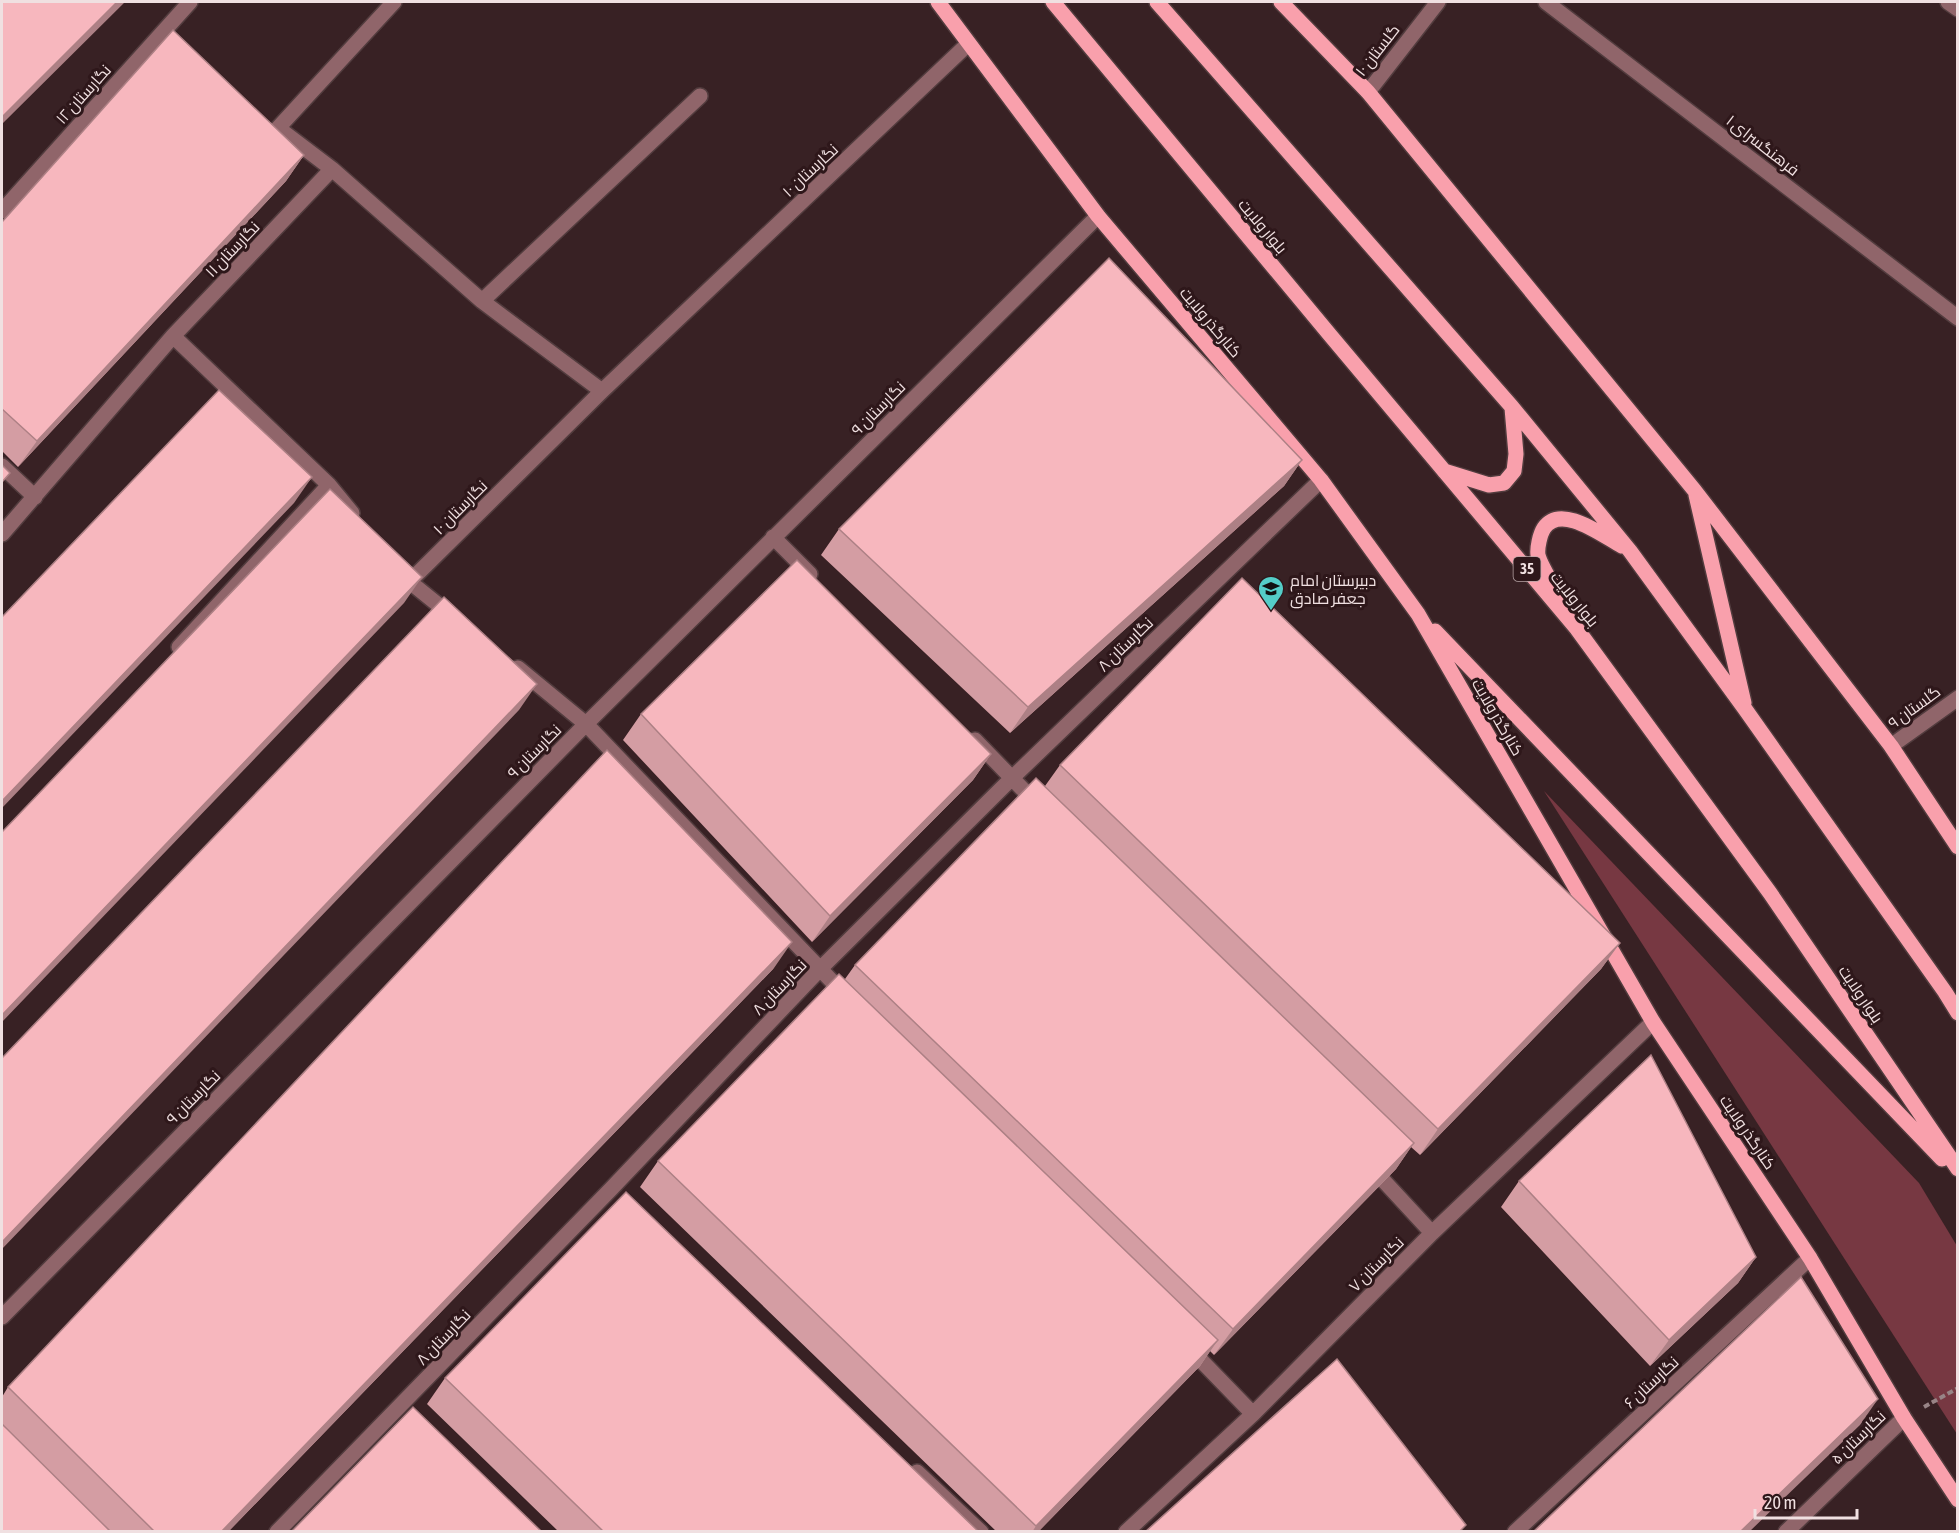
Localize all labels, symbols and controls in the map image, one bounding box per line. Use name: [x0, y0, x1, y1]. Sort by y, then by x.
street label: گلستان ۱۰: [1351, 21, 1404, 81]
street label: نگارستان ۱۲: [52, 61, 116, 129]
street label: فرهنگسرای ۱: [1722, 111, 1803, 181]
street label: نگارستان ۱۰: [779, 140, 843, 202]
street label: بلوار ولایت: [1234, 195, 1291, 258]
street label: نگارستان ۱۱: [201, 218, 264, 282]
street label: کنارگذر ولایت: [1176, 283, 1245, 361]
street label: نگارستان ۹: [847, 377, 910, 440]
street label: نگارستان ۱۰: [429, 476, 492, 539]
road number: 35: [1514, 557, 1540, 581]
street label: بلوار ولایت: [1547, 568, 1603, 631]
place label: دبیرستان امام جعفر صادق: [1290, 571, 1376, 609]
school or university icon: دبیرستان امام جعفر صادق: [1256, 574, 1286, 612]
street label: نگارستان ۸: [1094, 613, 1158, 676]
street label: کنارگذر ولایت: [1468, 675, 1527, 759]
street label: گلستان ۹: [1884, 682, 1945, 734]
street label: نگارستان ۹: [503, 720, 566, 783]
street label: نگارستان ۸: [748, 956, 811, 1020]
street label: بلوار ولایت: [1834, 962, 1887, 1027]
street label: نگارستان ۹: [162, 1066, 225, 1129]
street label: کنارگذر ولایت: [1716, 1091, 1779, 1173]
street label: نگارستان ۷: [1345, 1233, 1409, 1297]
street label: نگارستان ۸: [412, 1306, 475, 1370]
street label: نگارستان ۶: [1620, 1352, 1683, 1413]
street label: نگارستان ۵: [1827, 1407, 1890, 1469]
scale bar: [1755, 1482, 1857, 1520]
text: 20 m: [1764, 1492, 1796, 1513]

